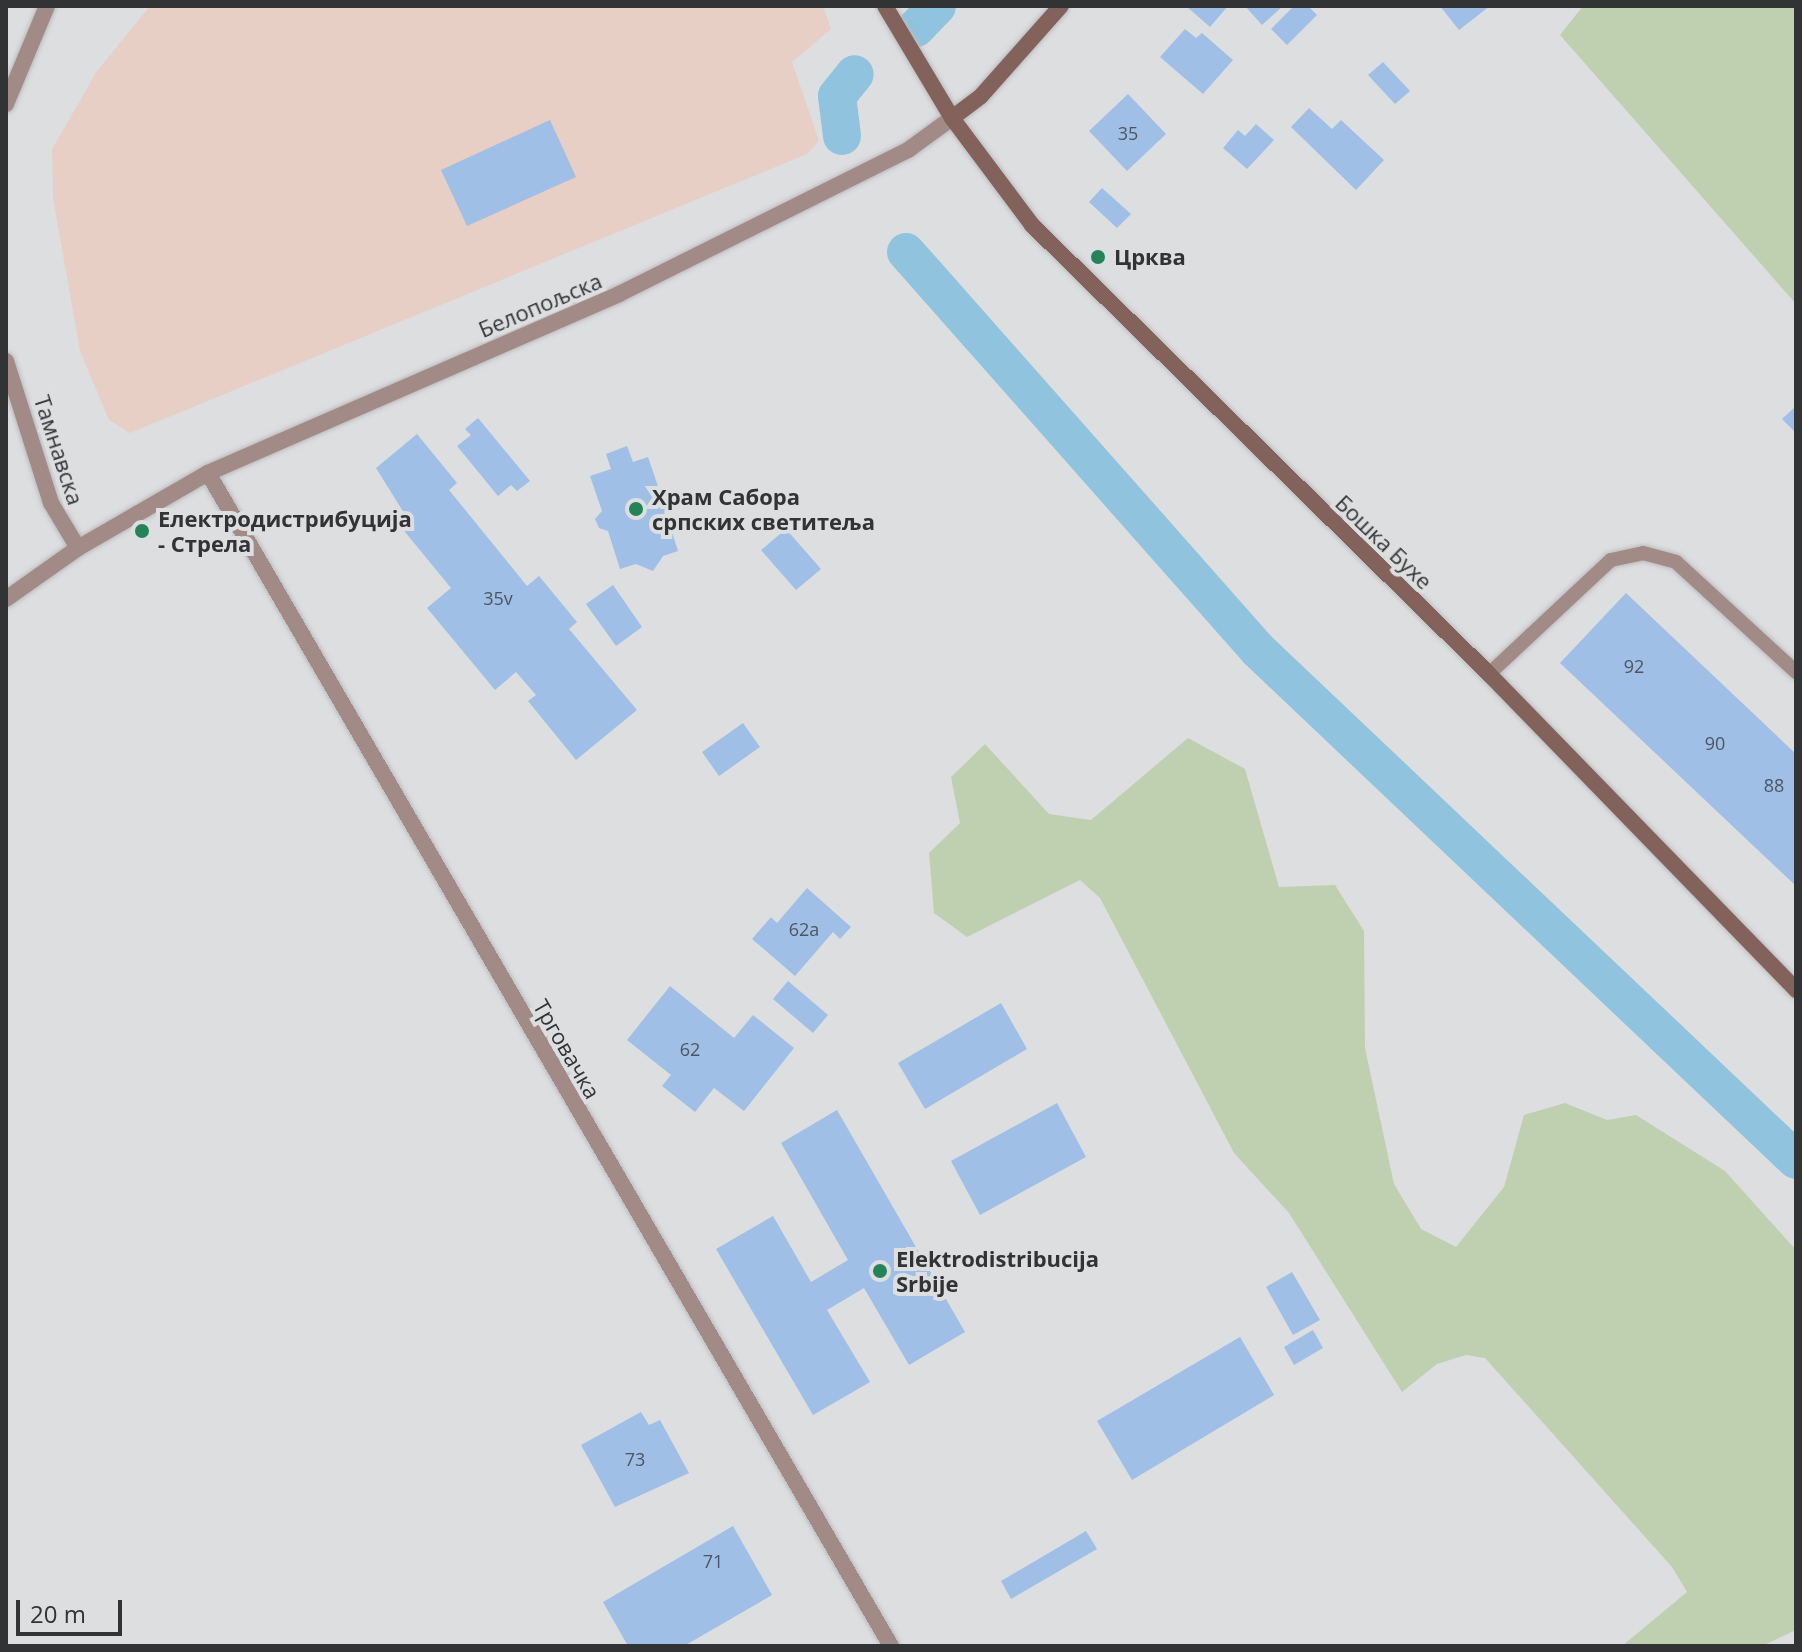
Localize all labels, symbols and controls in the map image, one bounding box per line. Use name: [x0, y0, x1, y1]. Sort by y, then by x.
house number: 35: [1118, 122, 1138, 144]
place label: Црква: [1114, 244, 1186, 270]
marker: Црква: [1089, 248, 1107, 266]
street label: Белопољска: [474, 267, 606, 343]
street label: Тамнавска: [29, 392, 89, 508]
place label: Храм Сабора српских светитеља: [652, 483, 875, 534]
street label: Бошка Бухе: [1330, 489, 1438, 595]
marker: Храм Сабора српских светитеља: [627, 500, 645, 518]
place label: Електродистрибуција - Стрела: [158, 505, 412, 556]
marker: Електродистрибуција - Стрела: [133, 522, 151, 540]
house number: 35v: [483, 587, 513, 609]
house number: 92: [1624, 655, 1644, 677]
house number: 90: [1705, 732, 1725, 754]
house number: 88: [1764, 774, 1784, 796]
house number: 62a: [789, 918, 819, 940]
street label: Трговачка: [528, 995, 606, 1103]
house number: 62: [680, 1038, 700, 1060]
place label: Elektrodistribucija Srbije: [896, 1245, 1099, 1296]
marker: Elektrodistribucija Srbije: [871, 1262, 889, 1280]
house number: 73: [625, 1448, 645, 1470]
house number: 71: [703, 1550, 723, 1572]
scale bar: [20, 1584, 126, 1634]
text: 20 m: [30, 1597, 86, 1630]

